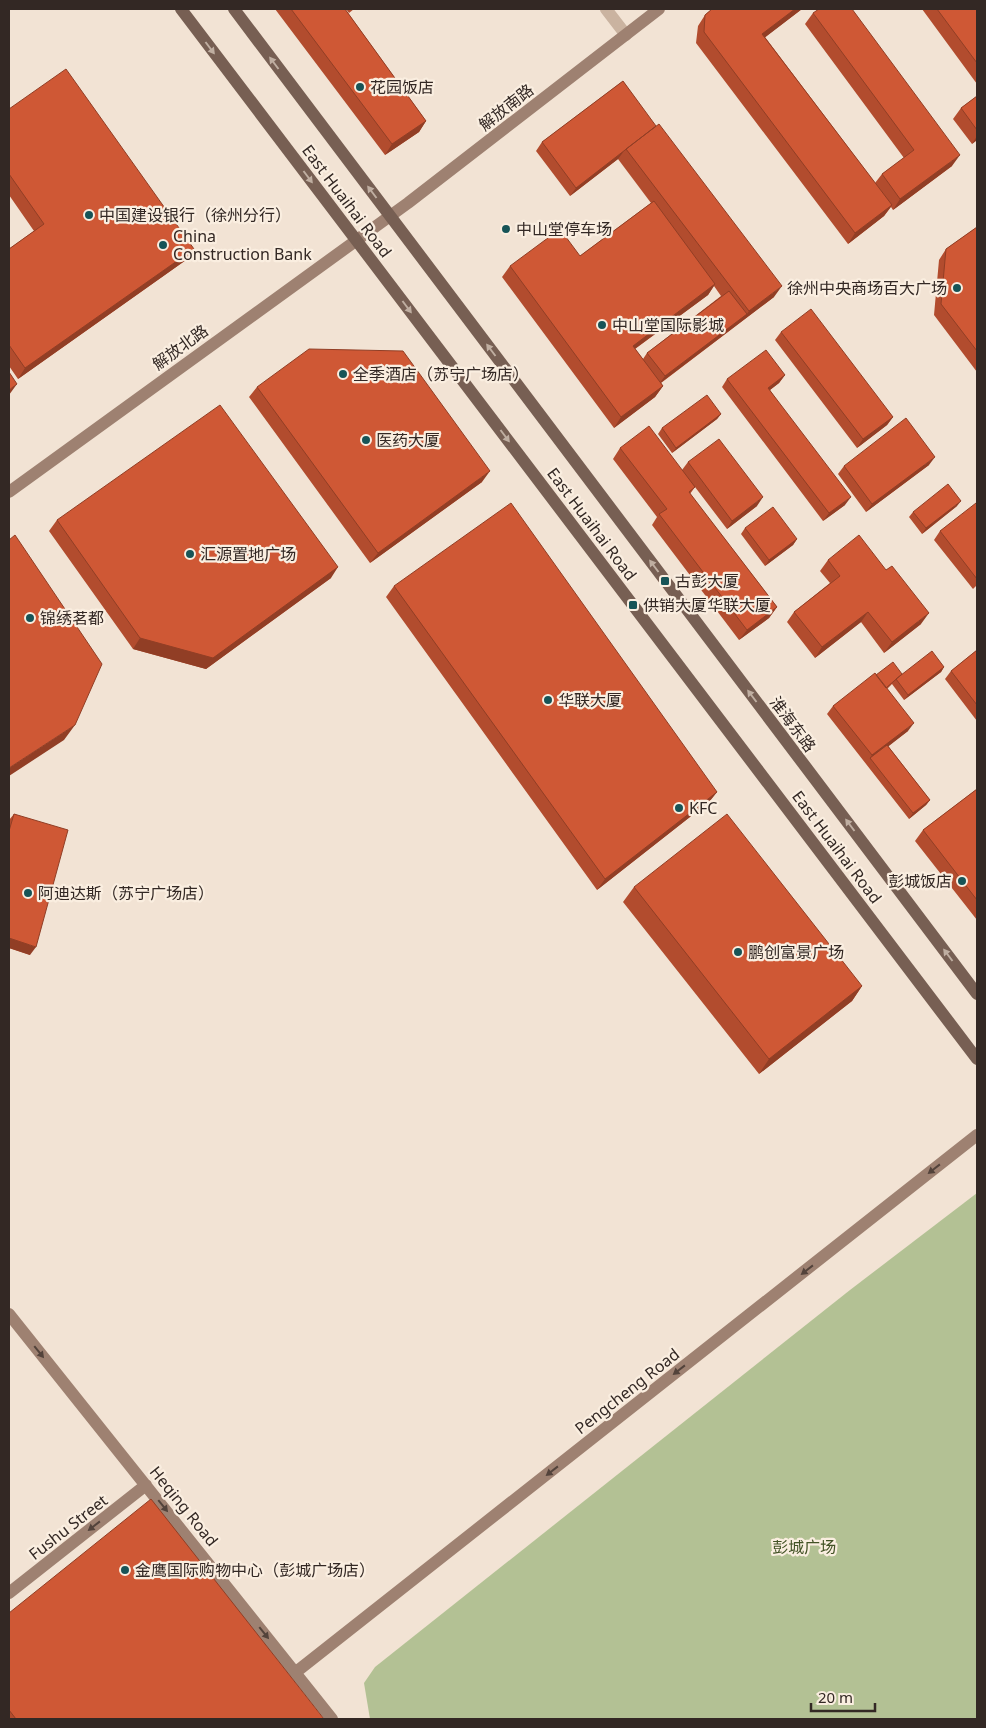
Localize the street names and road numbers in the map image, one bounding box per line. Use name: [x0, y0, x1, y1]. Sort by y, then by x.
street label: 解放南路: [474, 79, 538, 135]
street label: East Huaihai Road: [297, 140, 397, 262]
street label: 解放北路: [148, 319, 212, 375]
street label: East Huaihai Road: [542, 463, 642, 585]
street label: 淮海东路: [765, 692, 821, 756]
street label: East Huaihai Road: [787, 786, 887, 908]
street label: Pengcheng Road: [570, 1343, 684, 1439]
street label: Heqing Road: [145, 1461, 223, 1551]
street label: Fushu Street: [24, 1489, 112, 1565]

